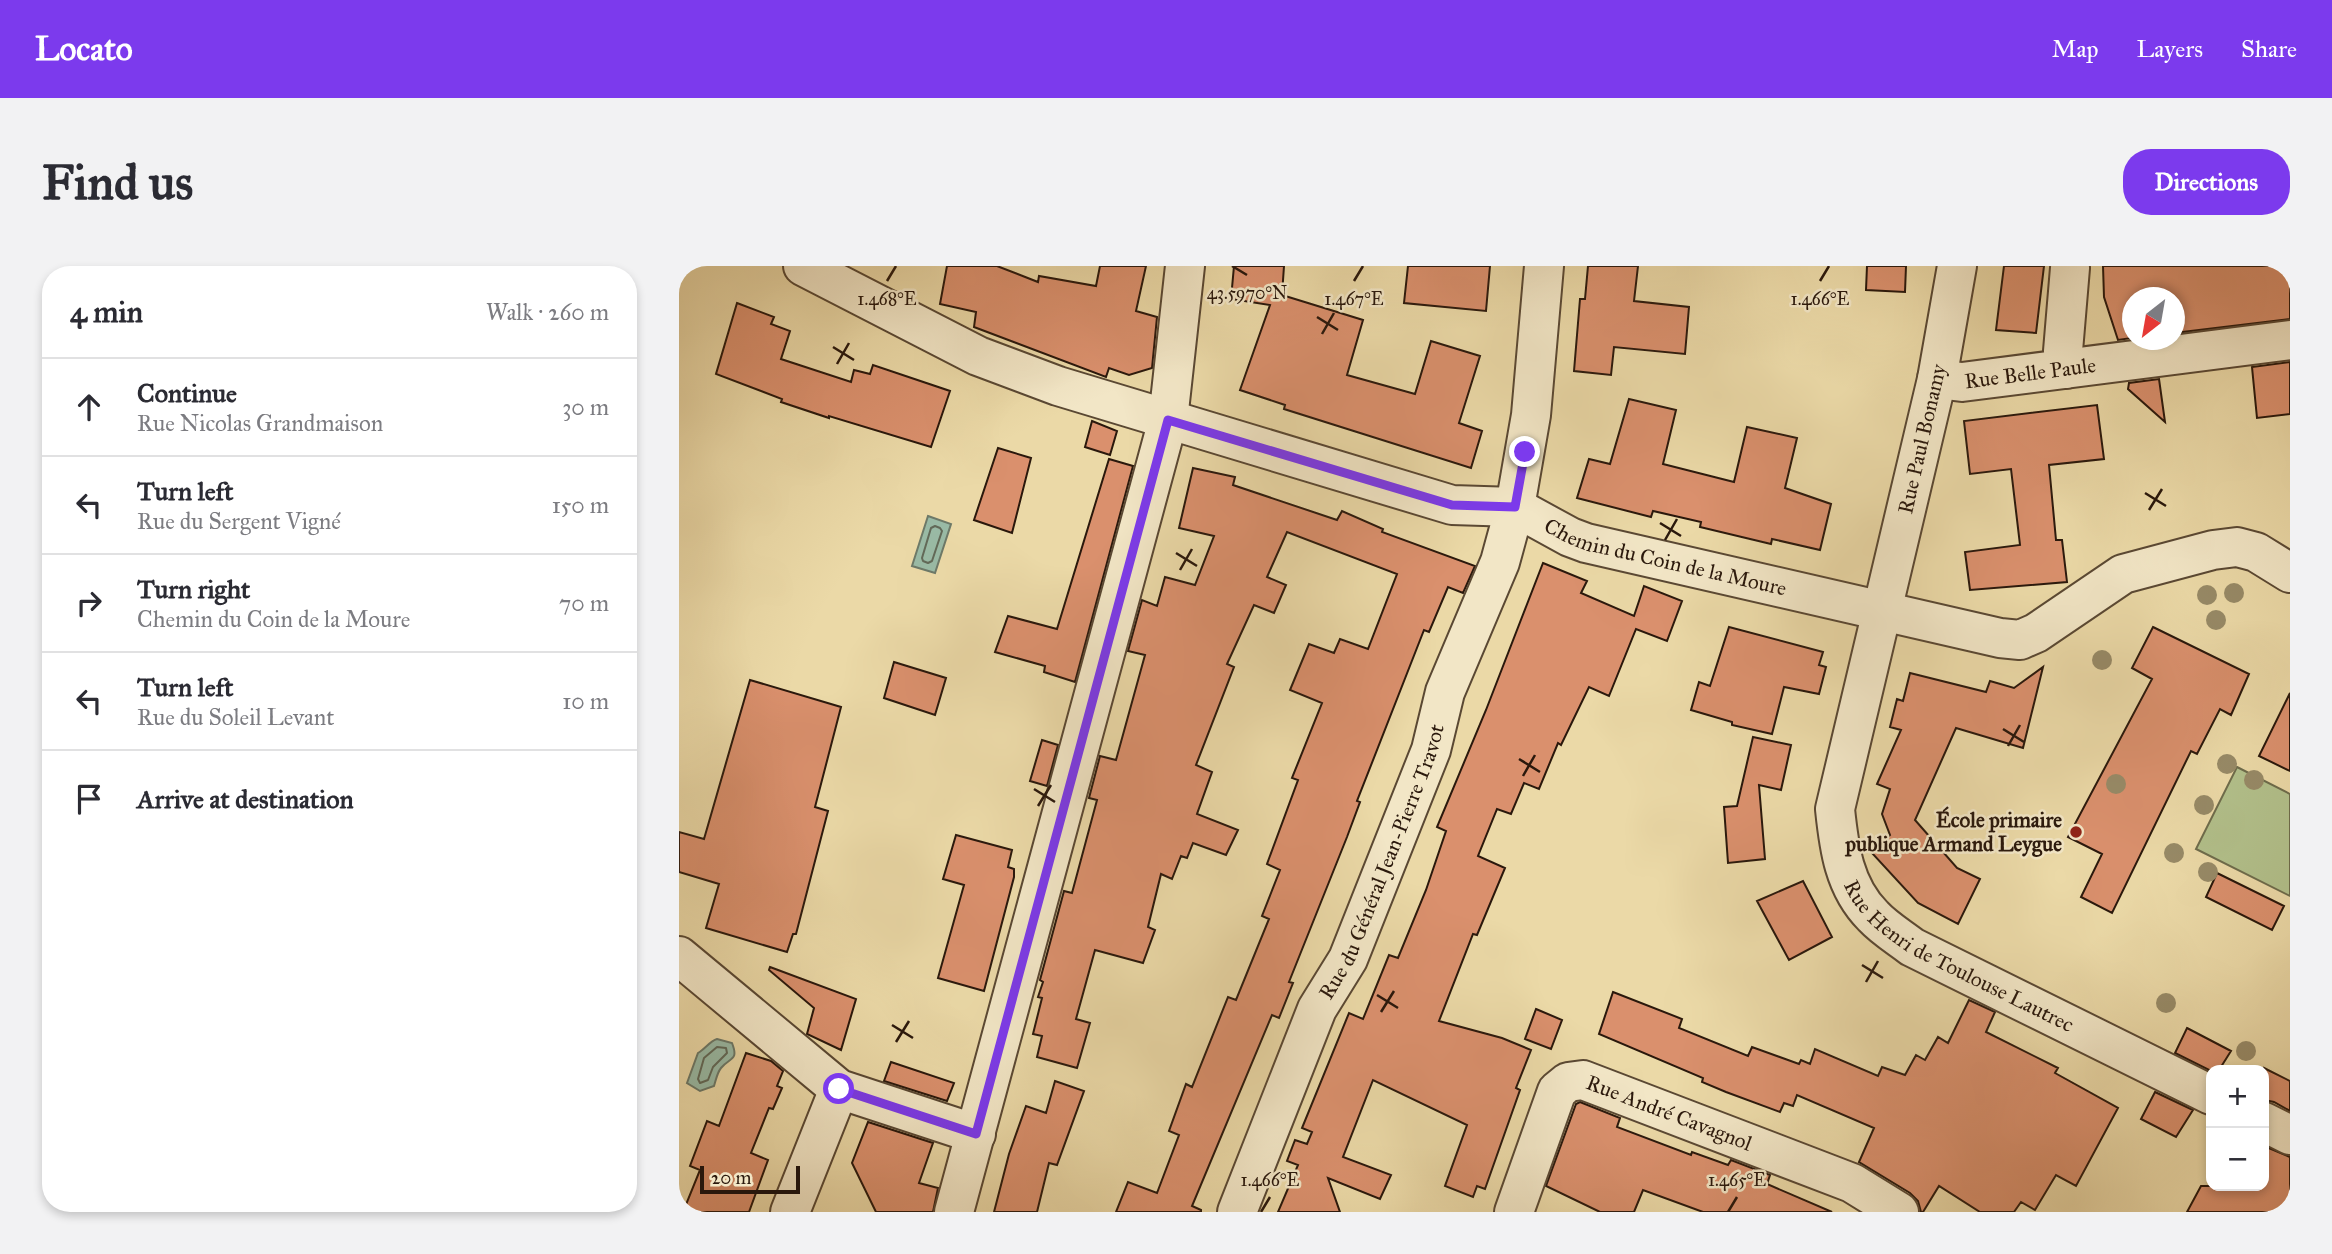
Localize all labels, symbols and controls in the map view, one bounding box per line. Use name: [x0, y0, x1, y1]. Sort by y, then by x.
text: Locato: [35, 29, 133, 69]
text: Map: [2052, 34, 2099, 64]
text: Layers: [2137, 34, 2203, 64]
text: Share: [2241, 34, 2297, 64]
button: Directions: [2123, 149, 2290, 215]
text: Find us: [42, 153, 193, 212]
text: 43.5970°N: [1207, 282, 1287, 304]
north arrow: [2122, 287, 2185, 350]
text: 1.468°E: [857, 288, 917, 310]
text: 1.467°E: [1324, 288, 1384, 310]
text: 1.466°E: [1791, 288, 1850, 310]
text: 4 min: [70, 294, 143, 330]
text: Walk · 260 m: [486, 298, 609, 326]
street label: Rue Belle Paule: [1963, 352, 2098, 395]
street label: Rue Paul Bonamy: [1892, 360, 1952, 516]
text: Continue: [137, 377, 237, 409]
icon: ahead: [70, 388, 108, 426]
text: 30 m: [562, 393, 609, 421]
text: Rue Nicolas Grandmaison: [137, 409, 383, 437]
route end: [1509, 436, 1540, 467]
text: Turn left: [137, 475, 233, 507]
icon: left: [70, 486, 108, 524]
text: 150 m: [552, 491, 609, 519]
text: Rue du Sergent Vigné: [137, 507, 341, 535]
street label: Chemin du Coin de la Moure: [1540, 512, 1789, 602]
text: Turn right: [137, 573, 250, 605]
icon: right: [70, 584, 108, 622]
text: 70 m: [559, 589, 609, 617]
text: Chemin du Coin de la Moure: [137, 605, 410, 633]
text: Turn left: [137, 671, 233, 703]
icon: left: [70, 682, 108, 720]
text: 10 m: [562, 687, 609, 715]
text: Rue du Soleil Levant: [137, 703, 334, 731]
street label: Rue du Général Jean-Pierre Travot: [1313, 721, 1450, 1004]
icon: arrive: [70, 780, 108, 818]
text: Arrive at destination: [137, 783, 354, 815]
place label: École primaire publique Armand Leygue: [1844, 806, 2062, 857]
marker: École primaire publique Armand Leygue: [2068, 824, 2084, 840]
street label: Rue Henri de Toulouse Lautrec: [1838, 876, 2078, 1038]
map controls: [2206, 1065, 2269, 1191]
button: +: [2206, 1065, 2269, 1128]
street label: Rue André Cavagnol: [1582, 1069, 1756, 1157]
route start: [823, 1073, 854, 1104]
button: −: [2206, 1128, 2269, 1191]
scale bar: [700, 1163, 800, 1195]
text: 20 m: [711, 1166, 752, 1189]
text: 1.466°E: [1241, 1169, 1300, 1191]
text: 1.465°E: [1708, 1169, 1766, 1191]

